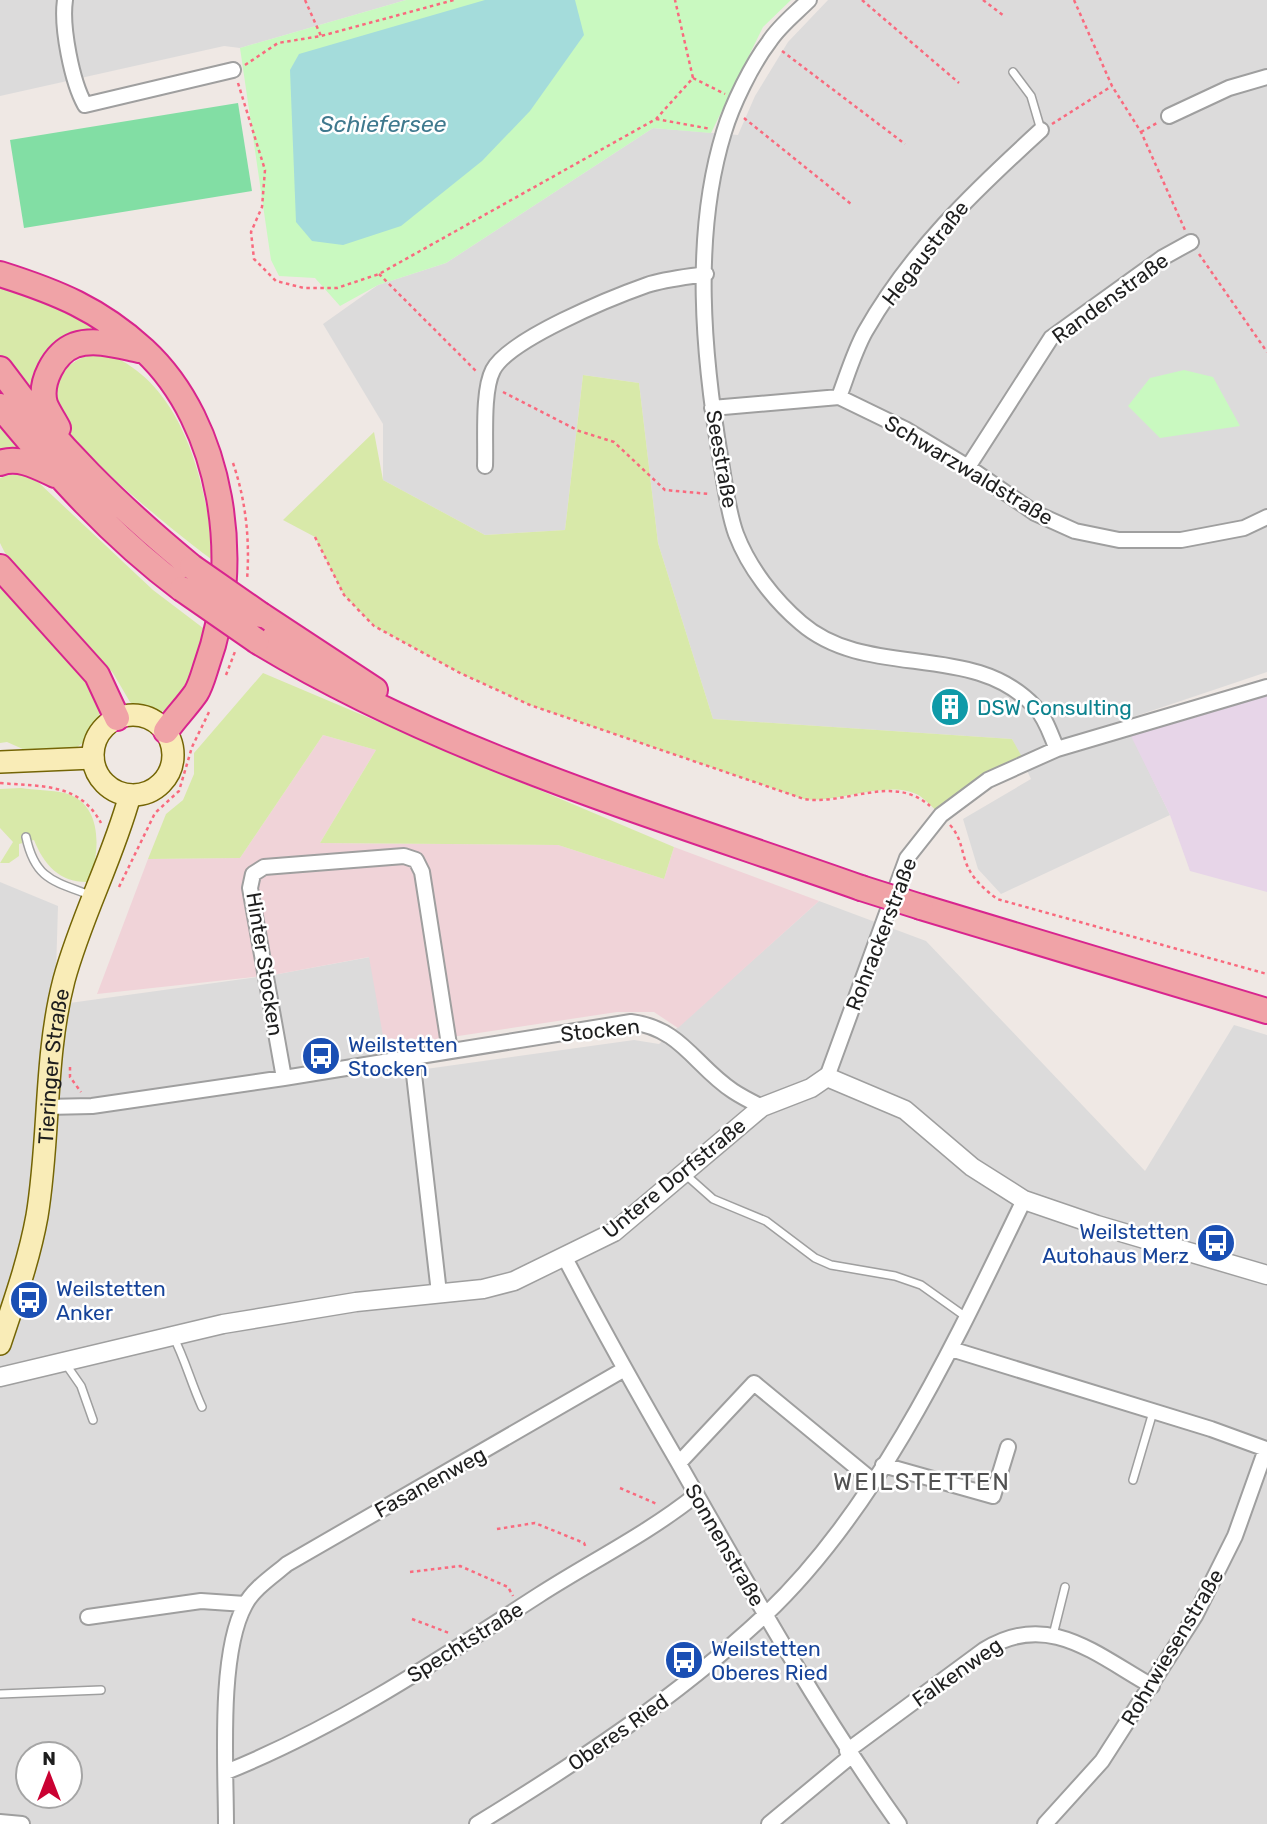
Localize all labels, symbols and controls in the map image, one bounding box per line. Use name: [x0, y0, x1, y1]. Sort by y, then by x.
water label: Schiefersee: [320, 110, 447, 138]
street label: Hegaustraße: [876, 196, 974, 310]
street label: Randenstraße: [1047, 247, 1173, 349]
street label: Seestraße: [701, 408, 743, 510]
street label: Schwarzwaldstraße: [880, 410, 1058, 530]
building icon: DSW Consulting: [929, 686, 971, 728]
place label: DSW Consulting: [977, 695, 1132, 720]
street label: Rohrackerstraße: [840, 854, 922, 1014]
street label: Hinter Stocken: [241, 890, 289, 1038]
street label: Tieringer Straße: [32, 986, 74, 1145]
street label: Stocken: [559, 1013, 641, 1047]
place label: Weilstetten Stocken: [348, 1032, 458, 1081]
bus stop icon: Weilstetten Stocken: [300, 1035, 342, 1077]
street label: Untere Dorfstraße: [597, 1113, 751, 1243]
place label: Weilstetten Autohaus Merz: [1042, 1219, 1189, 1268]
bus stop icon: Weilstetten Autohaus Merz: [1195, 1222, 1237, 1264]
place label: Weilstetten Anker: [56, 1276, 166, 1325]
bus stop icon: Weilstetten Anker: [8, 1279, 50, 1321]
street label: Fasanenweg: [370, 1441, 490, 1523]
district label: WEILSTETTEN: [833, 1468, 1011, 1496]
street label: Sonnenstraße: [680, 1479, 770, 1611]
street label: Rohrwiesenstraße: [1116, 1564, 1228, 1730]
street label: Spechtstraße: [402, 1596, 528, 1688]
street label: Falkenweg: [907, 1632, 1007, 1712]
place label: Weilstetten Oberes Ried: [711, 1636, 828, 1685]
bus stop icon: Weilstetten Oberes Ried: [663, 1639, 705, 1681]
street label: Oberes Ried: [563, 1688, 673, 1776]
north arrow: [14, 1740, 84, 1810]
text: N: [42, 1747, 56, 1770]

